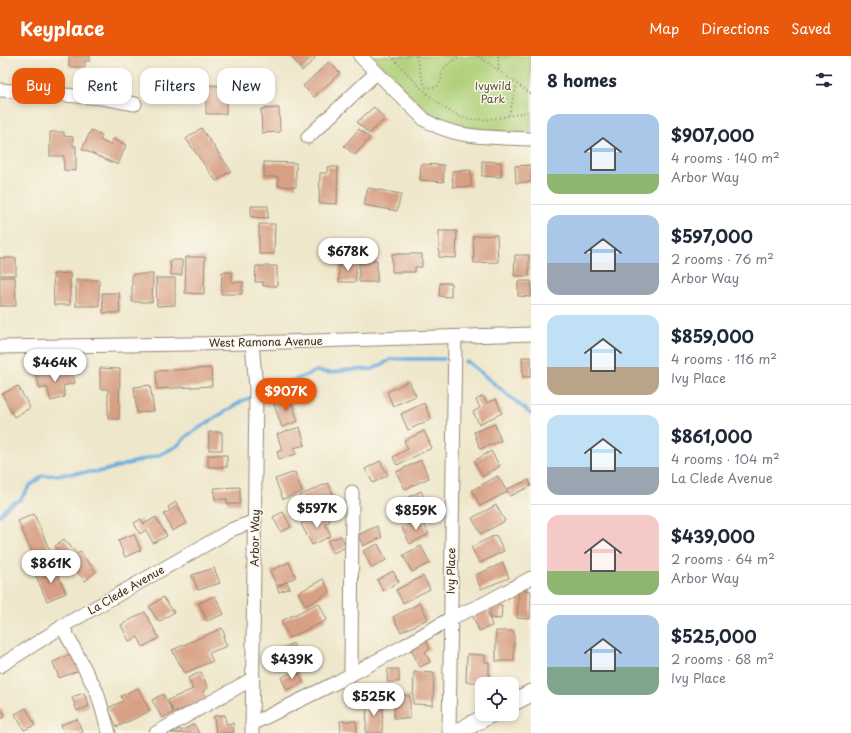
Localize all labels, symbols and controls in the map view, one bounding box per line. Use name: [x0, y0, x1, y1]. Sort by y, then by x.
text: Keyplace: [20, 14, 105, 42]
text: Map: [649, 18, 679, 39]
text: Directions: [701, 18, 769, 39]
text: Saved: [791, 18, 831, 39]
text: 8 homes: [547, 67, 617, 93]
chip: Buy: [12, 68, 65, 104]
chip: Rent: [73, 68, 132, 104]
chip: Filters: [140, 68, 209, 104]
chip: New: [217, 68, 275, 104]
icon: filters: [813, 69, 835, 91]
park label: Ivywild Park: [475, 77, 511, 107]
text: $907,000: [671, 122, 754, 148]
icon: home: [579, 130, 627, 178]
text: 4 rooms · 140 m²: [671, 148, 780, 167]
text: Arbor Way: [671, 167, 739, 186]
text: $597,000: [671, 223, 753, 249]
icon: home: [579, 231, 627, 279]
pin: $678K: [320, 238, 376, 272]
text: $678K: [327, 241, 369, 260]
text: 2 rooms · 76 m²: [671, 249, 774, 268]
text: Arbor Way: [671, 268, 739, 287]
text: $859,000: [671, 323, 754, 349]
icon: home: [579, 331, 627, 379]
street label: West Ramona Avenue: [209, 332, 323, 351]
pin: $464K: [27, 349, 83, 383]
text: 4 rooms · 116 m²: [671, 349, 777, 368]
text: $464K: [33, 352, 77, 371]
text: Ivy Place: [671, 368, 726, 387]
pin: $907K: [258, 378, 314, 412]
text: $907K: [265, 381, 307, 400]
text: $861,000: [671, 423, 752, 449]
icon: home: [579, 431, 627, 479]
text: 4 rooms · 104 m²: [671, 449, 780, 468]
text: La Clede Avenue: [671, 468, 773, 487]
pin: $597K: [289, 495, 345, 529]
pin: $859K: [388, 497, 444, 531]
text: $597K: [297, 498, 337, 517]
text: $859K: [395, 500, 437, 519]
street label: Arbor Way: [245, 509, 264, 567]
text: $439,000: [671, 523, 755, 549]
icon: home: [579, 531, 627, 579]
street label: Ivy Place: [442, 547, 459, 594]
text: 2 rooms · 64 m²: [671, 549, 775, 568]
pin: $861K: [23, 550, 79, 584]
text: $861K: [31, 553, 71, 572]
street label: La Clede Avenue: [84, 561, 167, 618]
text: Arbor Way: [671, 568, 739, 587]
text: $525,000: [671, 623, 757, 649]
icon: home: [579, 631, 627, 679]
pin: $439K: [264, 646, 320, 680]
text: $439K: [271, 649, 313, 668]
text: 2 rooms · 68 m²: [671, 649, 774, 668]
text: Ivy Place: [671, 668, 726, 687]
map controls: [475, 677, 519, 721]
button: locate: [475, 677, 519, 721]
pin: $525K: [346, 683, 402, 717]
text: $525K: [352, 686, 396, 705]

